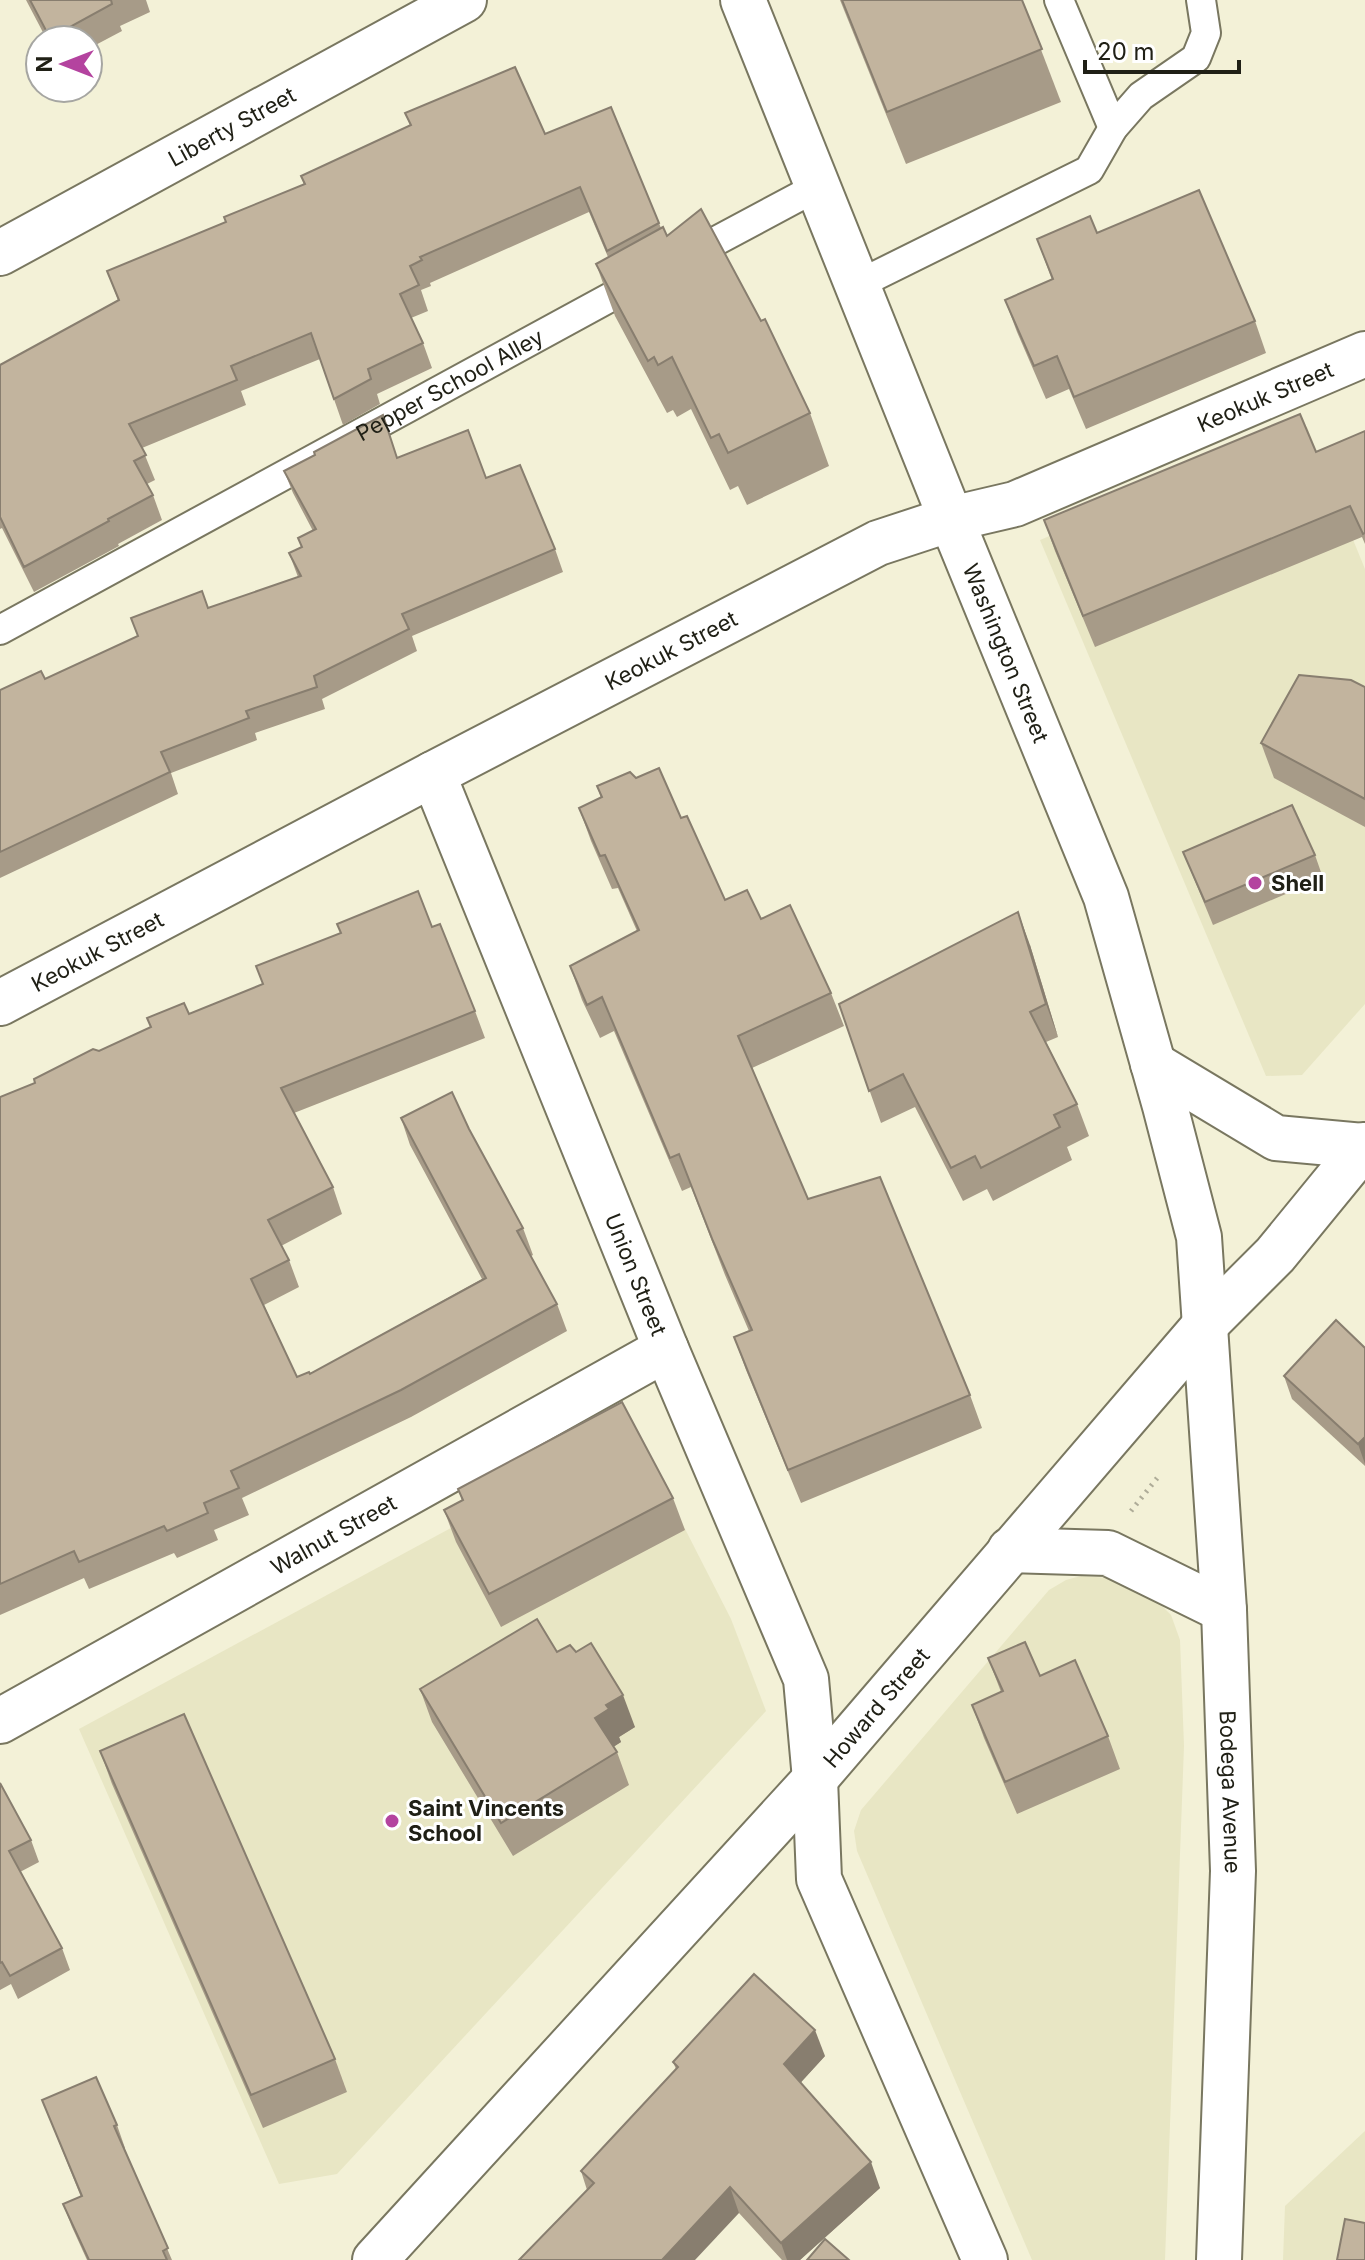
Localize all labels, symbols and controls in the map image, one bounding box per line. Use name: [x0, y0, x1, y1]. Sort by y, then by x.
north arrow: [24, 24, 104, 104]
scale bar: [1085, 24, 1239, 74]
text: 20 m: [1097, 37, 1155, 66]
text: N: [31, 56, 57, 72]
street label: Liberty Street: [164, 81, 300, 172]
street label: Pepper School Alley: [351, 323, 548, 446]
street label: Keokuk Street: [1193, 356, 1337, 437]
street label: Washington Street: [958, 560, 1054, 746]
street label: Keokuk Street: [600, 605, 742, 695]
place label: Shell: [1271, 870, 1324, 896]
marker: Shell: [1246, 874, 1264, 892]
street label: Keokuk Street: [27, 906, 168, 997]
street label: Union Street: [599, 1210, 672, 1339]
street label: Walnut Street: [266, 1489, 401, 1580]
street label: Howard Street: [818, 1643, 935, 1773]
street label: Bodega Avenue: [1214, 1710, 1246, 1874]
place label: Saint Vincents School: [408, 1795, 564, 1846]
marker: Saint Vincents School: [383, 1812, 401, 1830]

